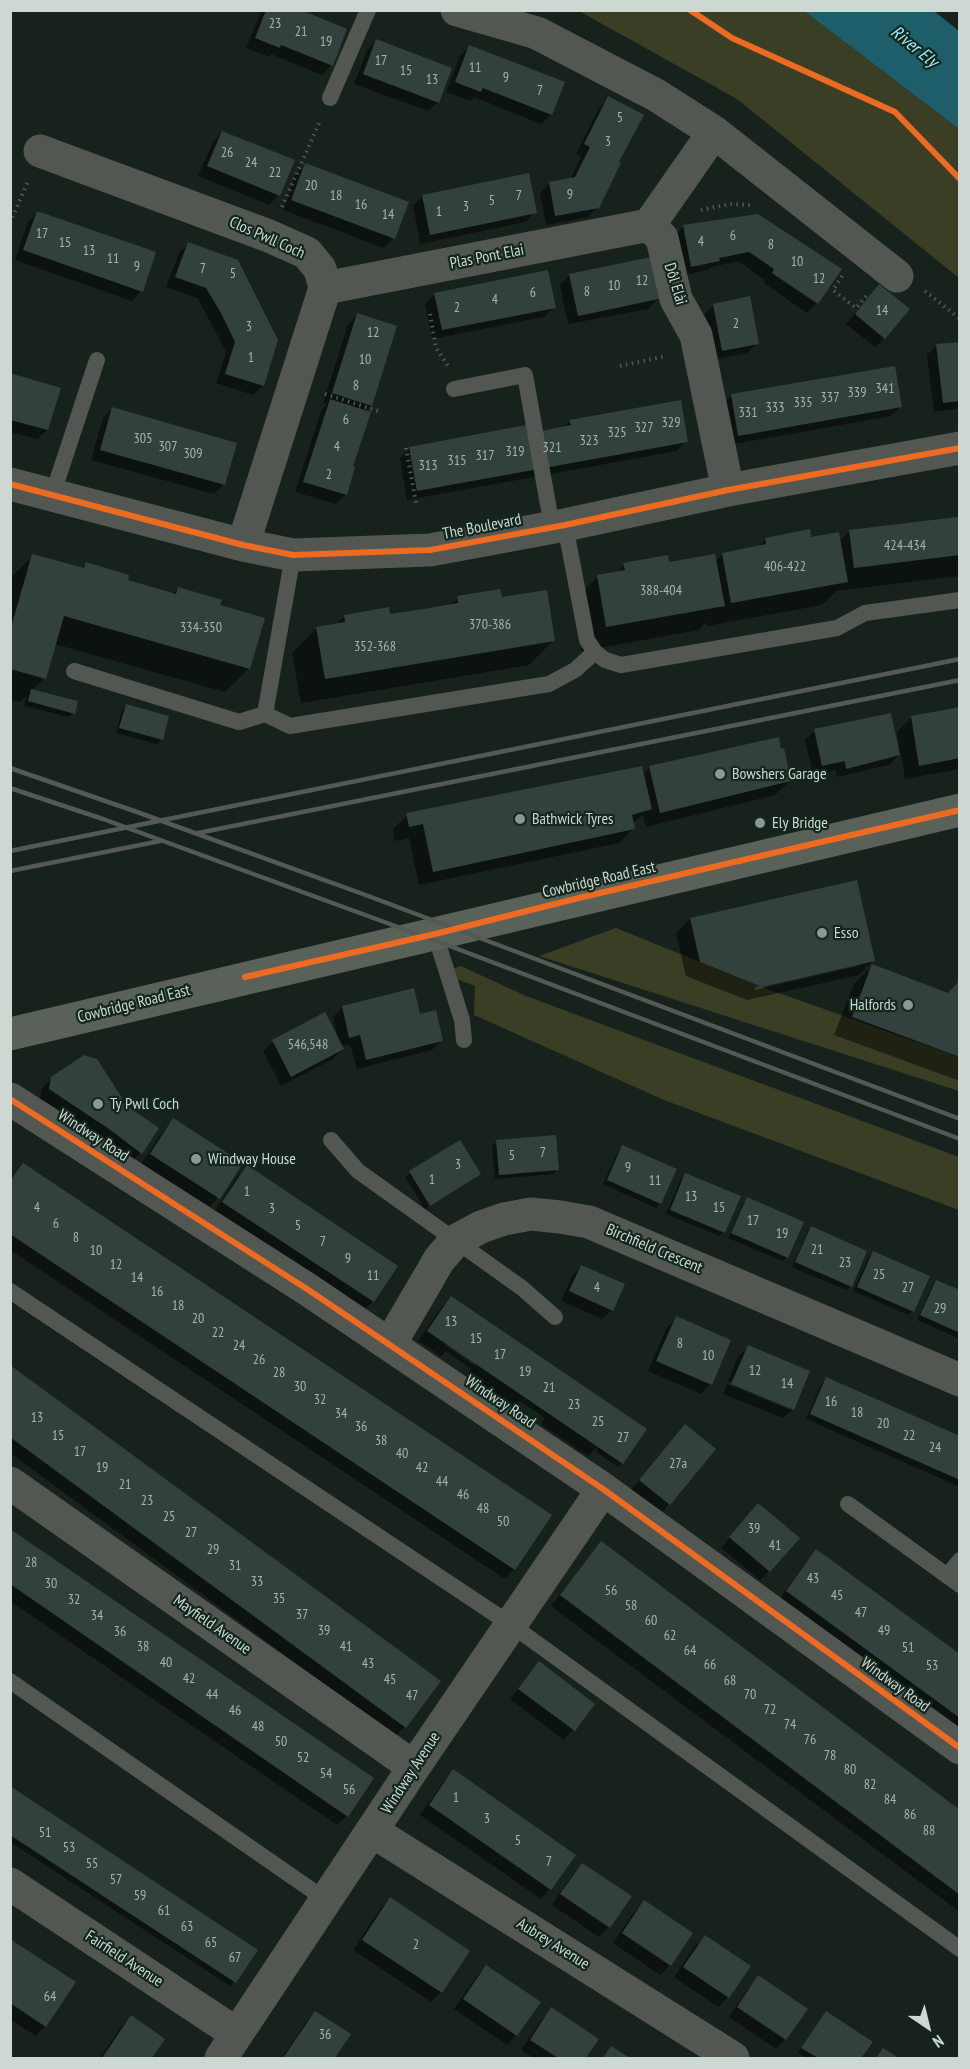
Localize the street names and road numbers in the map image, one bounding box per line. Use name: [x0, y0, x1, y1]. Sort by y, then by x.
street label: Clos Pwll Coch: [226, 213, 308, 263]
street label: Plas Pont Elai: [448, 240, 526, 274]
street label: Dôl Elài: [660, 261, 690, 307]
street label: The Boulevard: [441, 510, 523, 544]
street label: Cowbridge Road East: [541, 858, 657, 902]
street label: Cowbridge Road East: [76, 981, 192, 1027]
street label: Windway Road: [54, 1106, 132, 1166]
street label: Birchfield Crescent: [603, 1220, 705, 1278]
street label: Windway Road: [461, 1371, 539, 1433]
street label: Mayfield Avenue: [169, 1591, 255, 1659]
street label: Windway Road: [857, 1654, 933, 1716]
street label: Windway Avenue: [377, 1728, 445, 1818]
street label: Aubrey Avenue: [513, 1914, 593, 1974]
street label: Fairfield Avenue: [81, 1927, 167, 1991]

